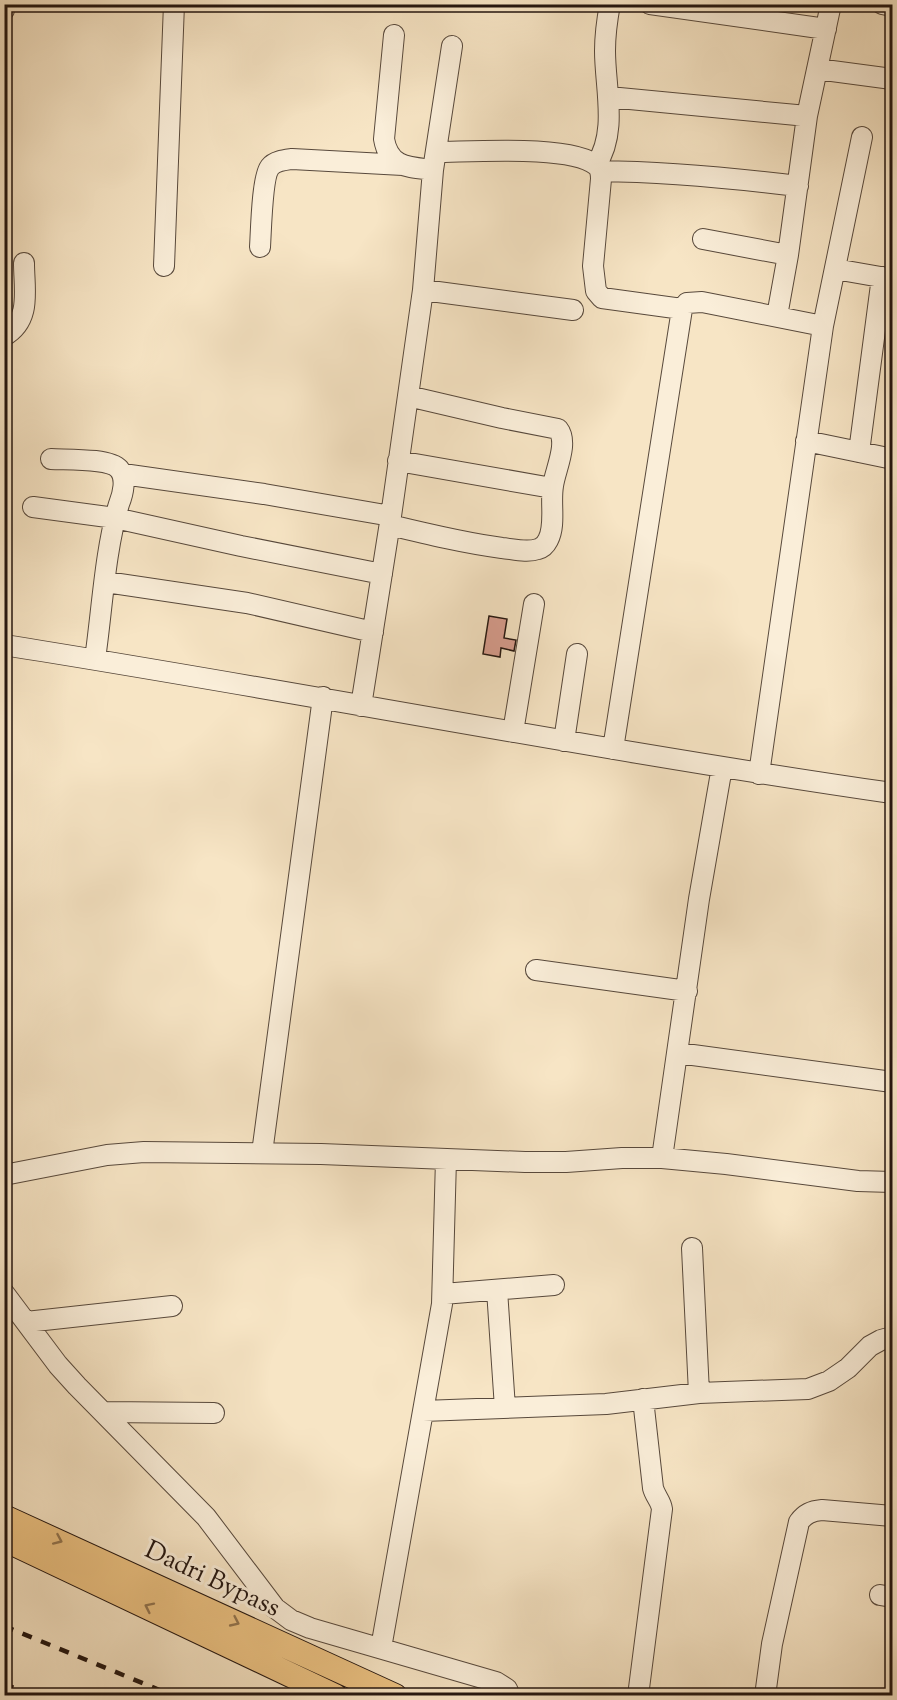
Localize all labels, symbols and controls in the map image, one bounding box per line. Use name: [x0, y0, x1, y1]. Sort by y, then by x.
street label: Dadri Bypass: [138, 1532, 286, 1628]
one-way arrow: [52, 1533, 63, 1545]
one-way arrow: [145, 1602, 156, 1614]
one-way arrow: [229, 1615, 240, 1627]

